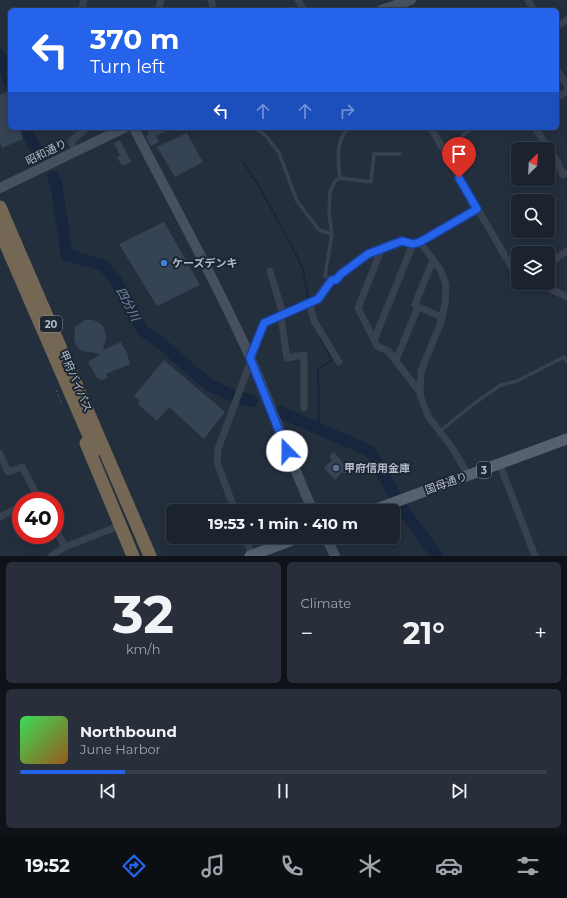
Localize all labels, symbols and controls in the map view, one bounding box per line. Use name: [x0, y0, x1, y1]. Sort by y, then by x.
text: 370 m: [90, 22, 179, 56]
icon: left: [24, 24, 76, 76]
text: Turn left: [90, 56, 165, 78]
icon: left: [210, 100, 232, 122]
icon: ahead: [252, 100, 274, 122]
icon: ahead: [294, 100, 316, 122]
icon: right: [336, 100, 358, 122]
street label: 昭和通り: [23, 136, 69, 168]
pin: [442, 137, 476, 178]
north arrow: [511, 142, 555, 186]
map controls: [511, 142, 555, 290]
icon: arrive: [448, 143, 470, 165]
button: search: [511, 194, 555, 238]
button: layers: [511, 246, 555, 290]
place label: ケーズデンキ: [172, 256, 237, 270]
marker: ケーズデンキ: [159, 258, 169, 268]
water label: 四分川: [113, 284, 144, 325]
road number: 20: [40, 316, 62, 332]
street label: 甲府バイパス: [57, 348, 95, 414]
position arrow: [266, 430, 308, 472]
place label: 甲府信用金庫: [344, 461, 410, 475]
road number: 3: [477, 462, 491, 478]
marker: 甲府信用金庫: [331, 463, 341, 473]
street label: 国母通り: [423, 469, 469, 497]
speed limit sign: 40: [12, 492, 64, 544]
text: 19:53 · 1 min · 410 m: [208, 514, 358, 533]
text: 32: [113, 583, 174, 646]
text: Climate: [301, 595, 351, 611]
text: 21°: [403, 615, 445, 652]
text: −: [301, 620, 313, 647]
text: +: [534, 620, 547, 647]
text: km/h: [126, 641, 161, 657]
text: Northbound: [80, 722, 177, 741]
text: June Harbor: [80, 741, 161, 757]
icon: previous: [97, 780, 119, 802]
icon: pause: [272, 780, 294, 802]
icon: next: [448, 780, 470, 802]
icon: directions: [120, 852, 148, 880]
icon: music: [199, 852, 227, 880]
icon: phone: [278, 852, 306, 880]
icon: climate: [356, 852, 384, 880]
icon: car: [435, 852, 463, 880]
icon: filters: [514, 852, 542, 880]
text: 19:52: [25, 855, 70, 877]

